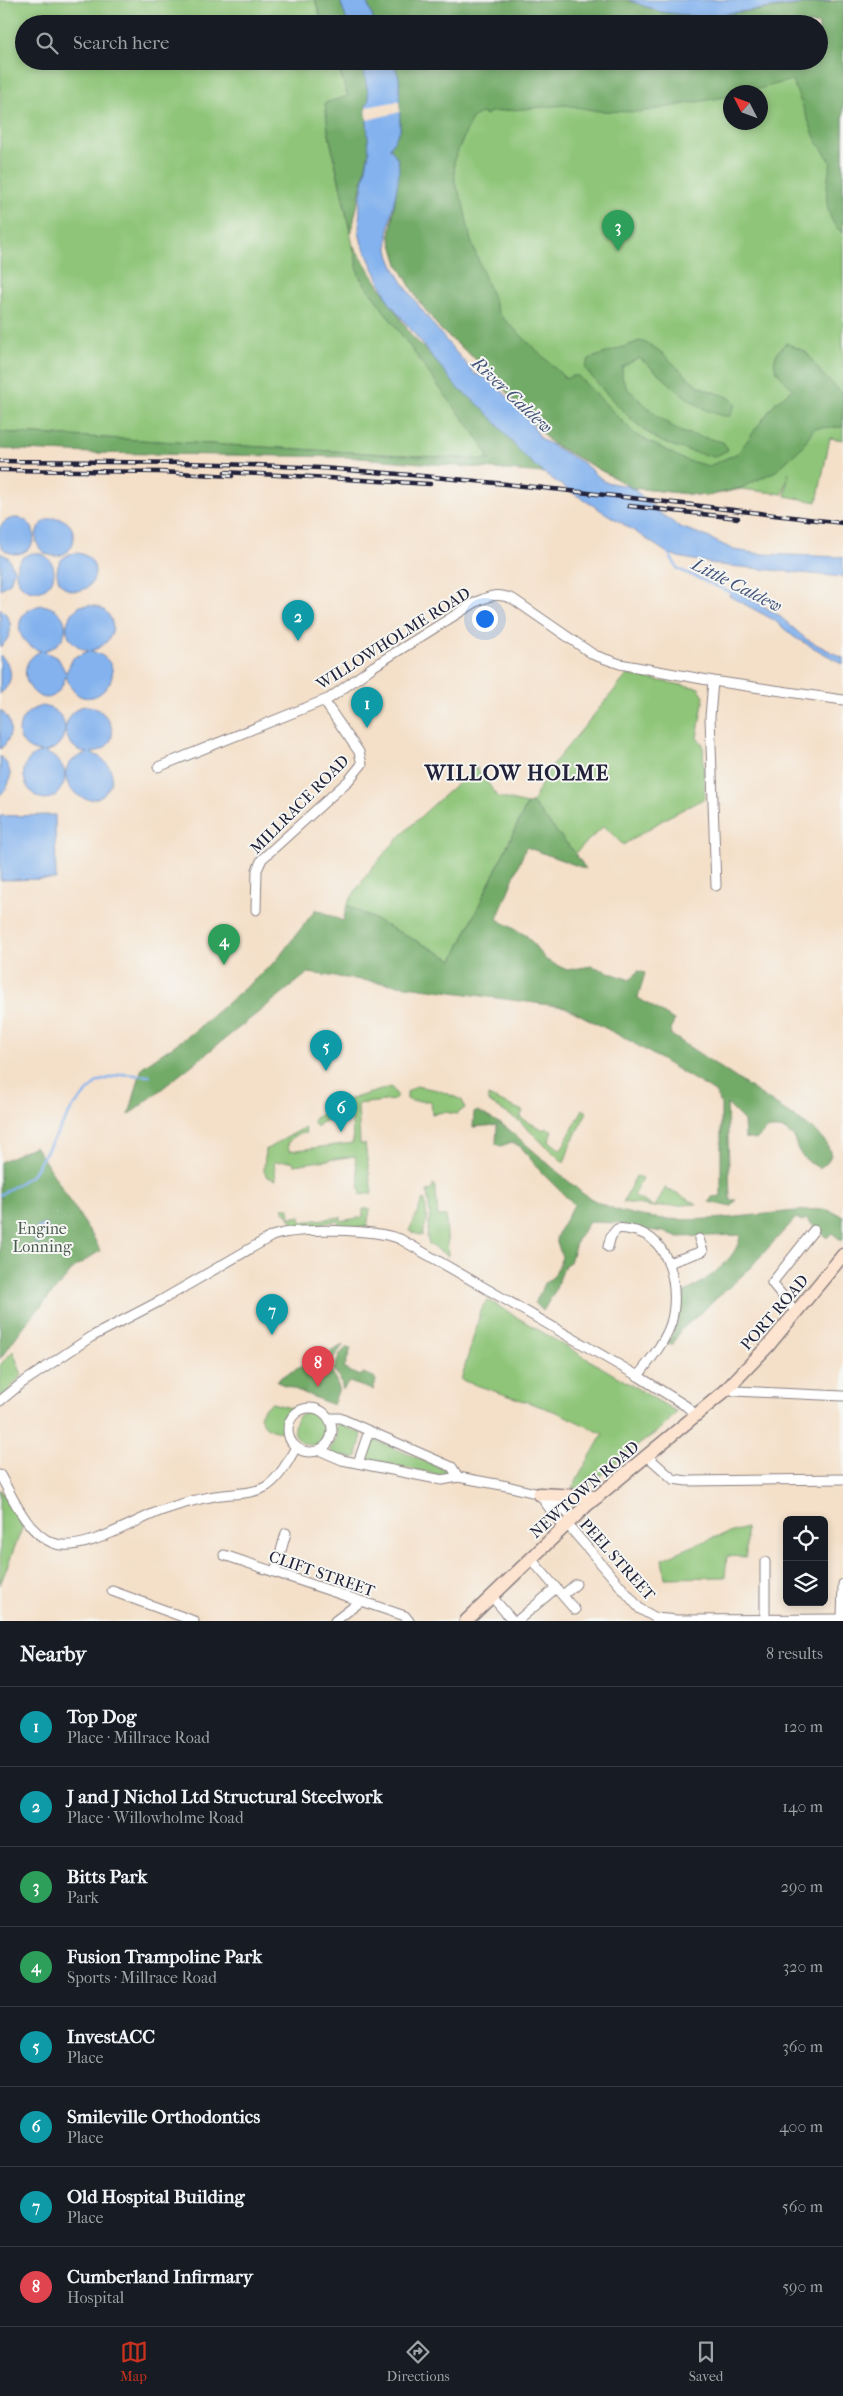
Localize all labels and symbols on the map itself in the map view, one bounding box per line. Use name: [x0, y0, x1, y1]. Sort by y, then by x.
north arrow: [723, 85, 768, 130]
pin: 3: [602, 210, 634, 251]
water label: River Caldew: [466, 352, 556, 438]
water label: Little Caldew: [686, 553, 785, 617]
street label: WILLOWHOLME ROAD: [312, 583, 474, 694]
pin: 2: [282, 600, 314, 641]
your location: [472, 606, 498, 632]
pin: 1: [351, 687, 383, 728]
street label: MILLRACE ROAD: [246, 751, 353, 858]
district label: WILLOW HOLME: [424, 761, 609, 785]
pin: 4: [208, 924, 240, 965]
pin: 5: [310, 1030, 342, 1071]
pin: 6: [325, 1091, 357, 1132]
park label: Engine Lonning: [13, 1219, 72, 1256]
street label: PORT ROAD: [737, 1271, 812, 1354]
pin: 7: [256, 1294, 288, 1335]
pin: 8: [302, 1346, 334, 1387]
street label: NEWTOWN ROAD: [526, 1437, 643, 1542]
street label: PEEL STREET: [576, 1515, 659, 1604]
street label: CLIFT STREET: [266, 1546, 377, 1601]

